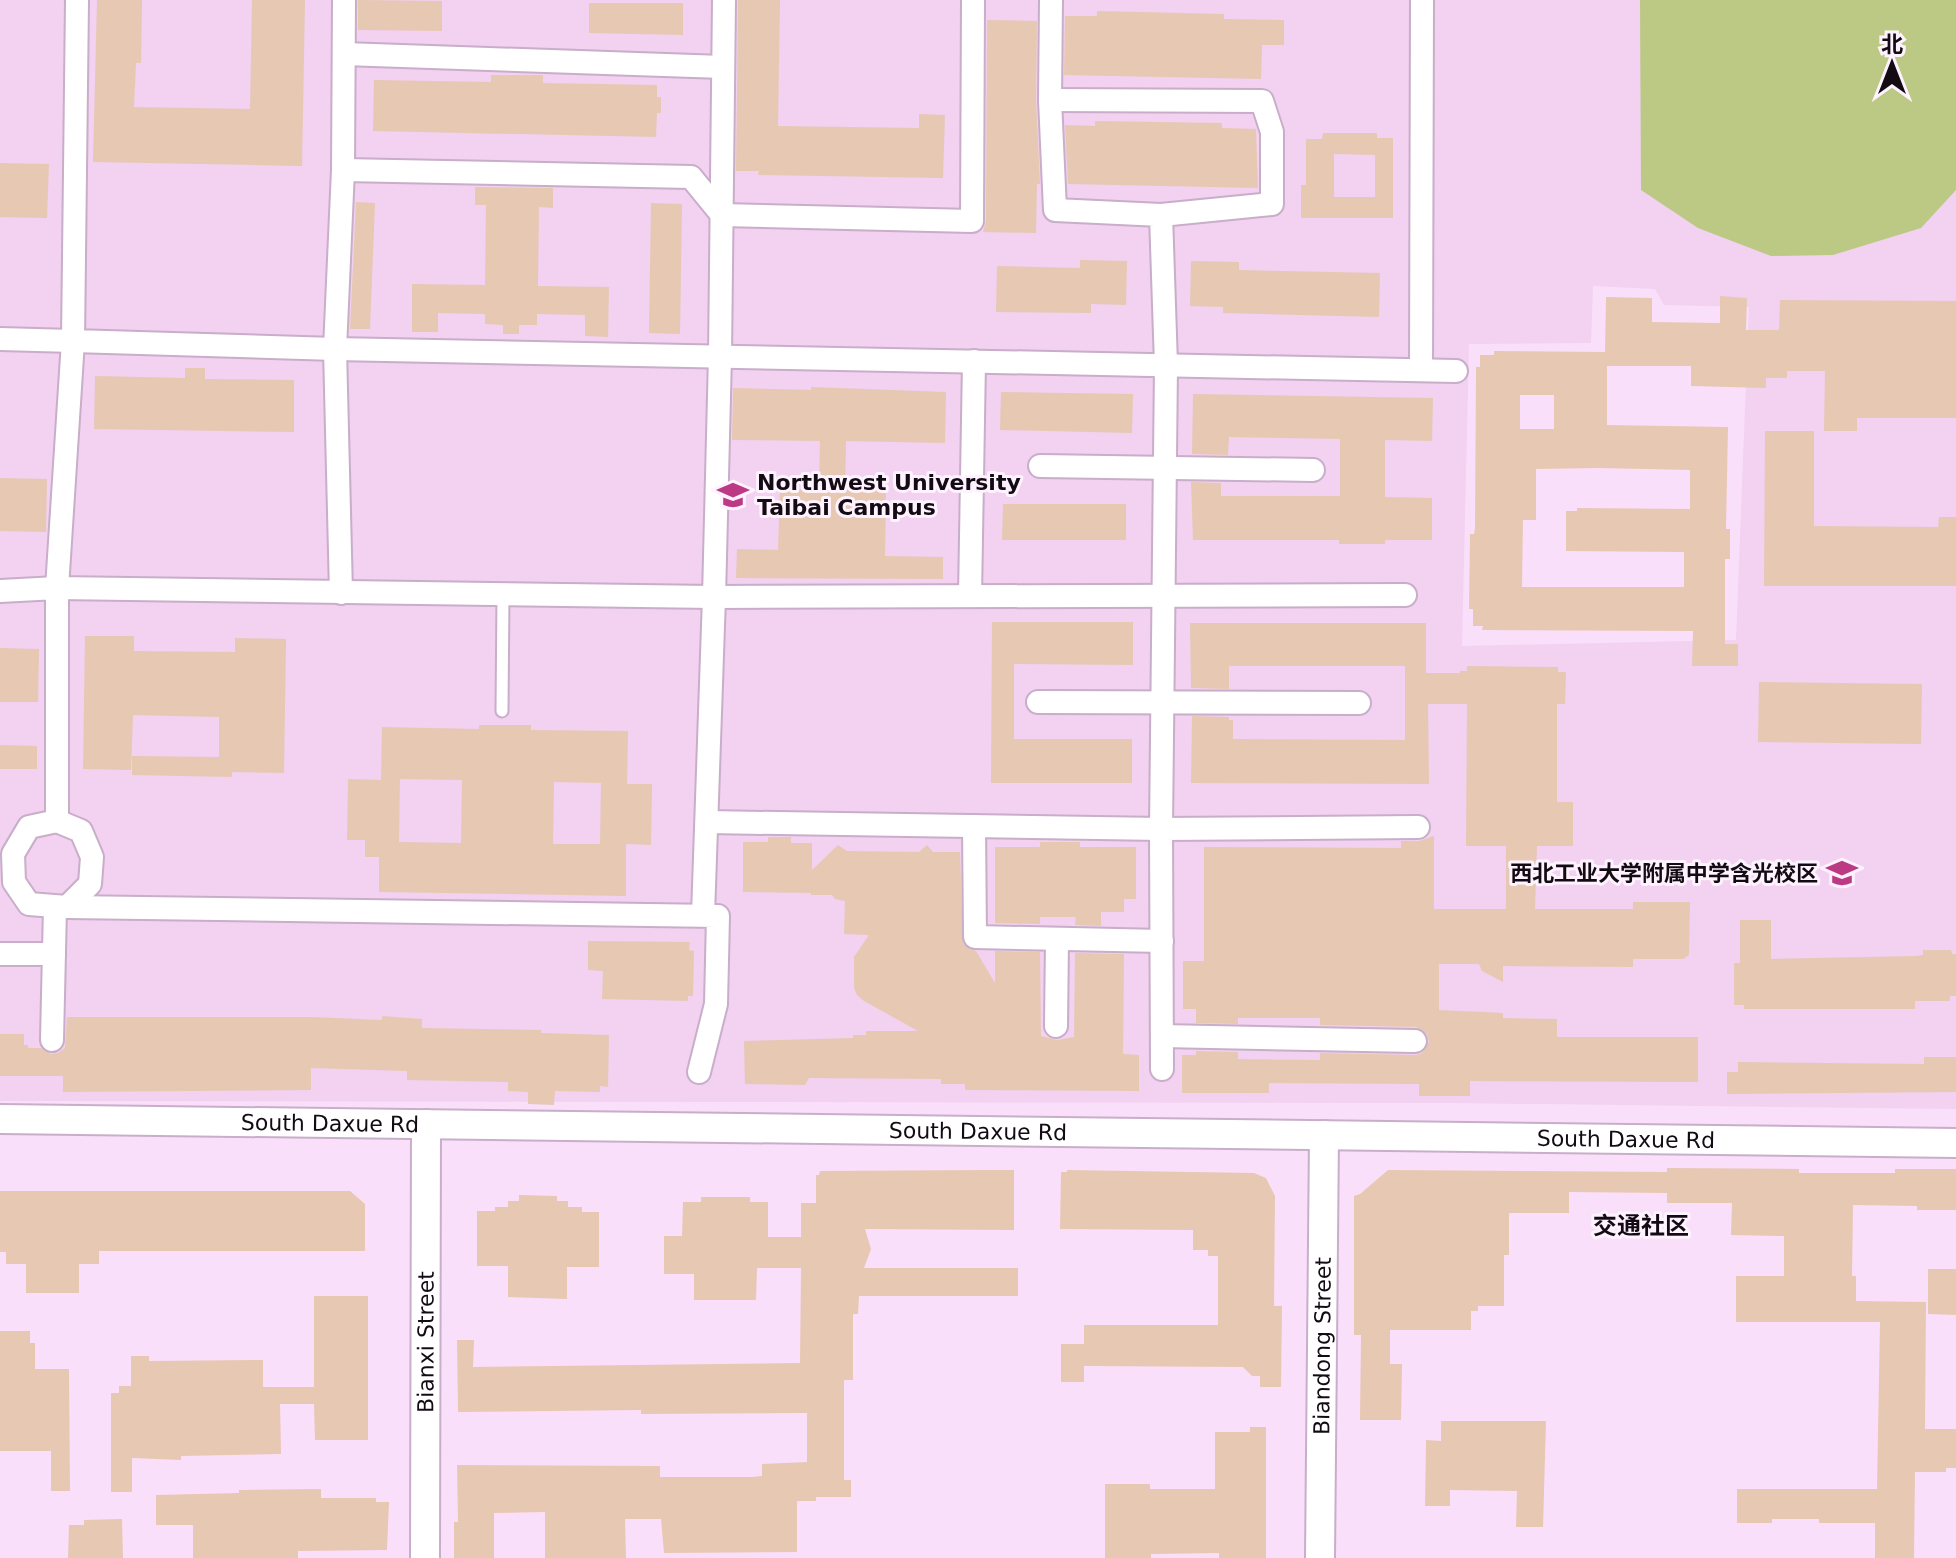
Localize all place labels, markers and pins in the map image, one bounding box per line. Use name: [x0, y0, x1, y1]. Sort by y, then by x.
place label: Northwest University Taibai Campus: [757, 470, 1021, 520]
school or university icon: Northwest University Taibai Campus: [716, 478, 750, 512]
school or university icon: 西北工业大学附属中学含光校区: [1825, 856, 1859, 890]
place label: 西北工业大学附属中学含光校区: [1510, 861, 1818, 886]

